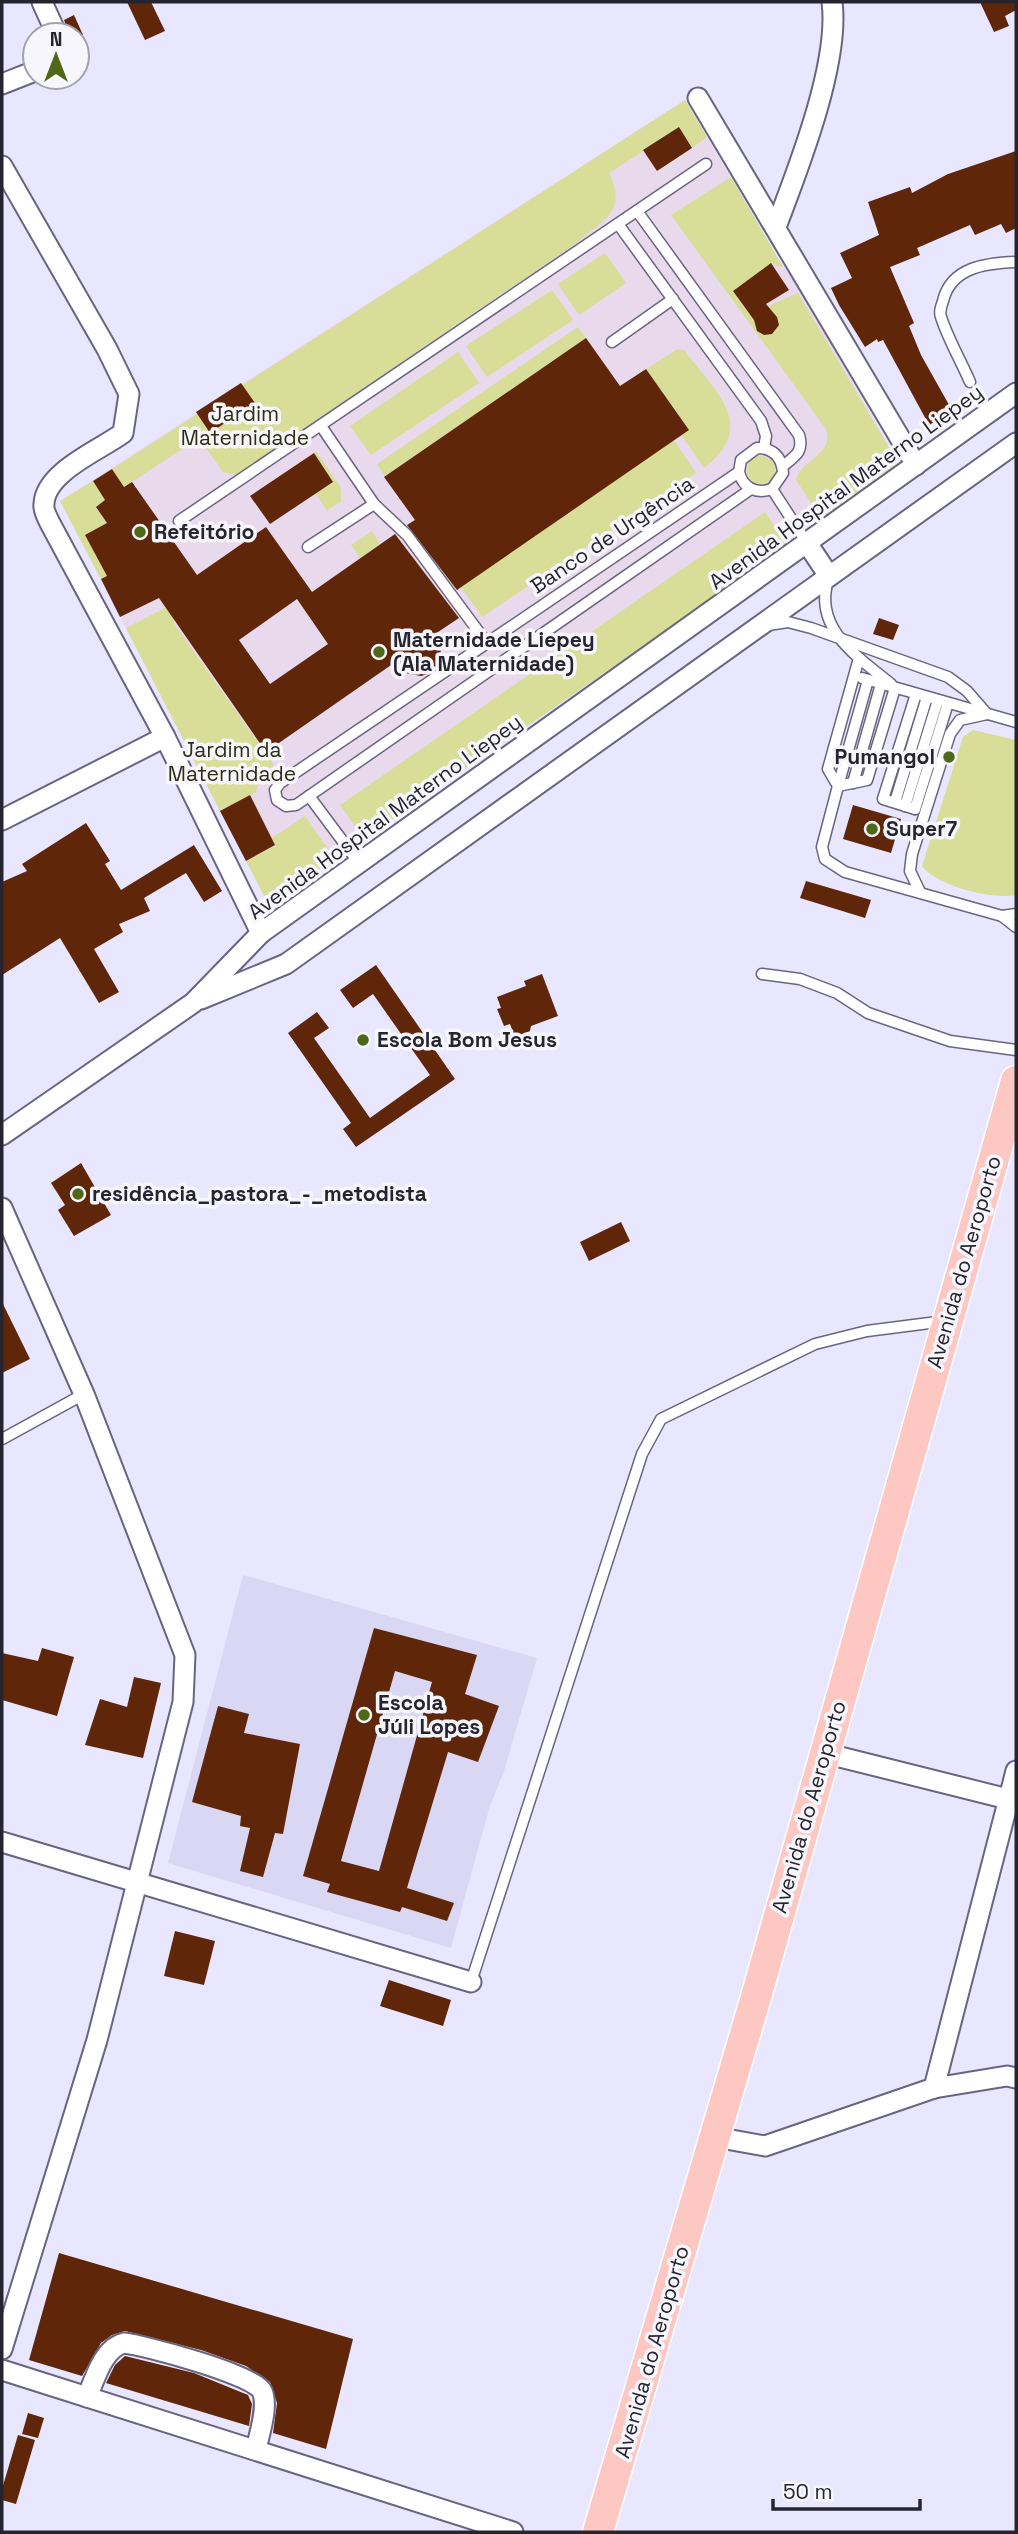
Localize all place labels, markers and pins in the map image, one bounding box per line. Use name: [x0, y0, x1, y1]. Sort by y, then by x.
place label: Refeitório: [154, 518, 254, 545]
marker: Refeitório: [132, 524, 148, 540]
place label: Maternidade Liepey (Ala Maternidade): [393, 626, 595, 677]
marker: Maternidade Liepey (Ala Maternidade): [371, 644, 387, 660]
place label: Pumangol: [835, 743, 935, 770]
marker: Pumangol: [941, 749, 957, 765]
place label: Super7: [886, 815, 957, 842]
marker: Super7: [864, 821, 880, 837]
place label: Escola Bom Jesus: [377, 1026, 557, 1053]
marker: Escola Bom Jesus: [355, 1032, 371, 1048]
place label: residência_pastora_-_metodista: [92, 1180, 427, 1207]
marker: residência_pastora_-_metodista: [70, 1186, 86, 1202]
place label: Escola Júli Lopes: [378, 1689, 480, 1740]
marker: Escola Júli Lopes: [356, 1707, 372, 1723]

